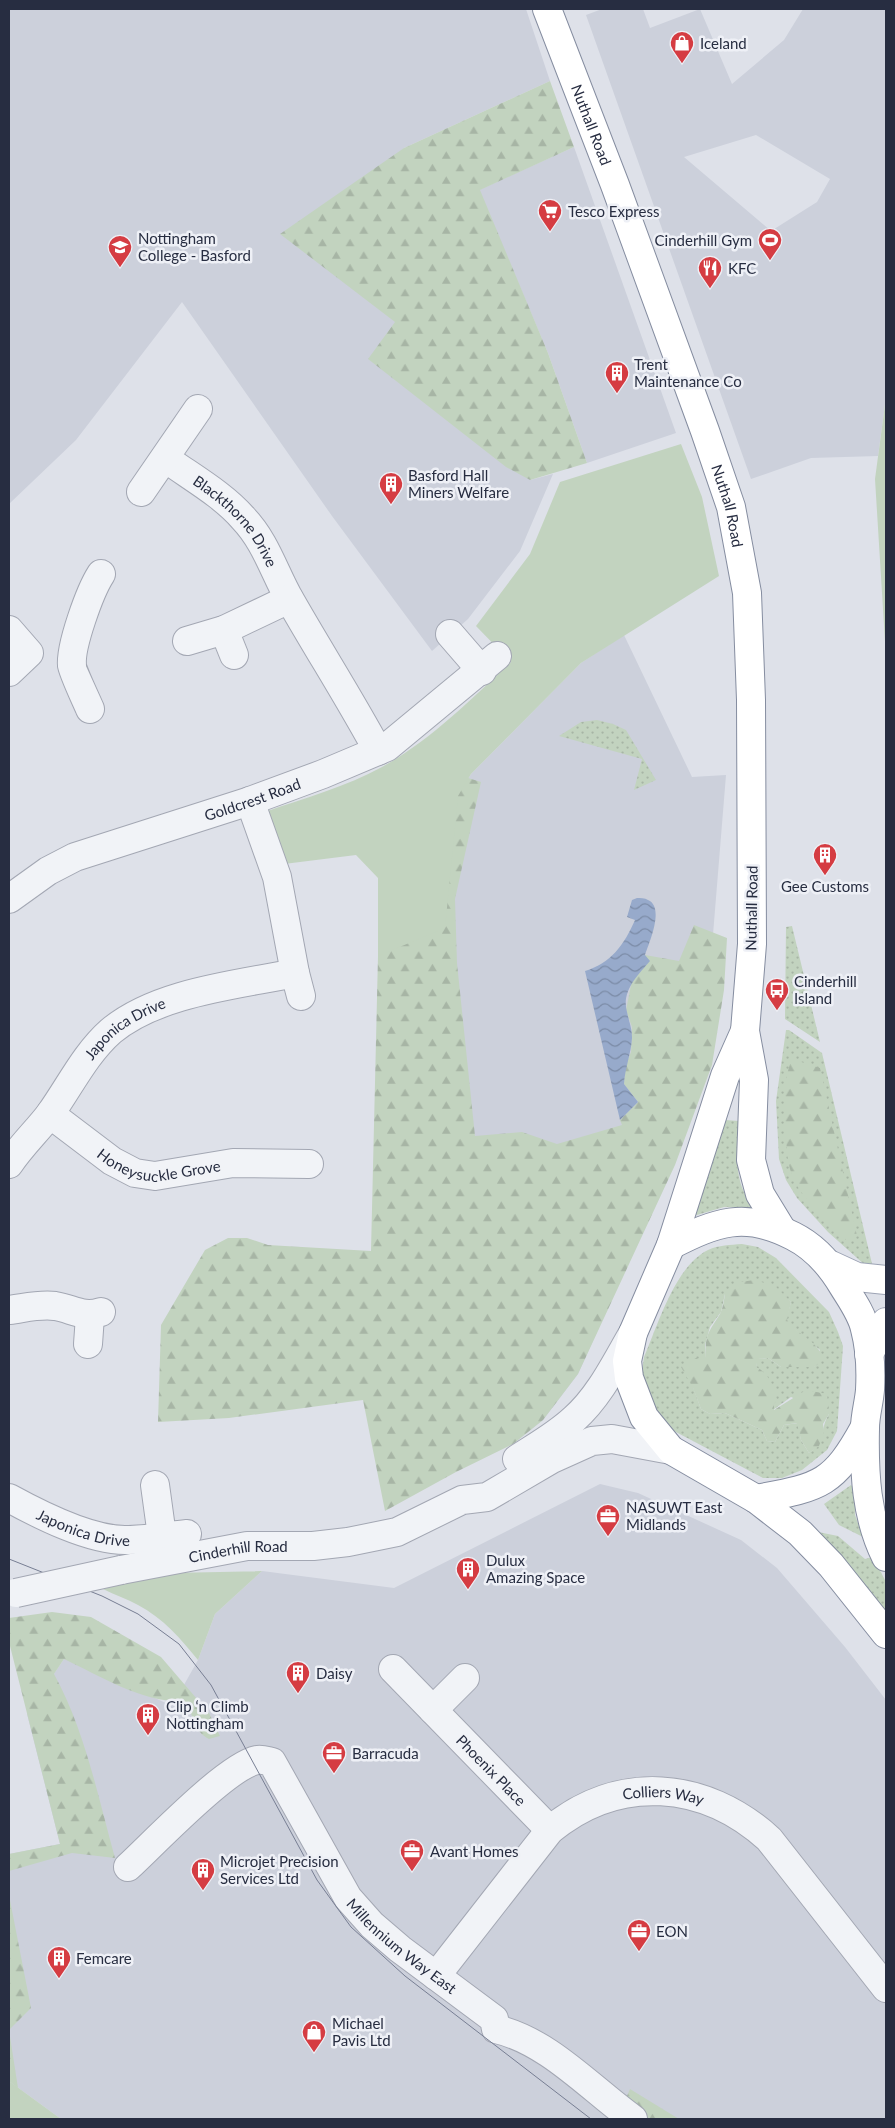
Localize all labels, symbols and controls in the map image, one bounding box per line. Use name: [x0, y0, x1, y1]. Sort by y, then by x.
shop icon: Iceland: [669, 30, 695, 64]
place label: Iceland: [700, 34, 747, 52]
street label: Nuthall Road: [568, 82, 615, 168]
supermarket icon: Tesco Express: [537, 198, 563, 232]
place label: Tesco Express: [568, 202, 659, 220]
sports icon: Cinderhill Gym: [757, 227, 783, 261]
place label: Nottingham College - Basford: [138, 229, 251, 264]
place label: Cinderhill Gym: [655, 231, 752, 249]
school or university icon: Nottingham College - Basford: [107, 234, 133, 268]
restaurant icon: KFC: [697, 255, 723, 289]
place label: KFC: [728, 259, 756, 277]
place label: Trent Maintenance Co: [634, 355, 742, 390]
building icon: Trent Maintenance Co: [604, 360, 630, 394]
street label: Nuthall Road: [708, 462, 747, 549]
place label: Basford Hall Miners Welfare: [408, 466, 509, 501]
street label: Blackthorne Drive: [190, 471, 281, 570]
building icon: Basford Hall Miners Welfare: [378, 471, 404, 505]
street label: Goldcrest Road: [202, 774, 303, 824]
building icon: Gee Customs: [812, 842, 838, 876]
street label: Nuthall Road: [741, 865, 761, 951]
place label: Gee Customs: [781, 877, 869, 895]
place label: Cinderhill Island: [794, 972, 857, 1007]
bus stop icon: Cinderhill Island: [764, 977, 790, 1011]
street label: Japonica Drive: [80, 994, 168, 1063]
street label: Honeysuckle Grove: [94, 1144, 222, 1185]
place label: NASUWT East Midlands: [626, 1498, 723, 1533]
office icon: NASUWT East Midlands: [595, 1503, 621, 1537]
street label: Japonica Drive: [34, 1505, 130, 1549]
street label: Cinderhill Road: [187, 1537, 288, 1566]
place label: Dulux Amazing Space: [486, 1551, 585, 1586]
building icon: Dulux Amazing Space: [455, 1556, 481, 1590]
building icon: Daisy: [285, 1660, 311, 1694]
place label: Daisy: [316, 1664, 353, 1682]
place label: Clip ‘n Climb Nottingham: [166, 1697, 249, 1732]
building icon: Clip ‘n Climb Nottingham: [135, 1702, 161, 1736]
street label: Phoenix Place: [453, 1731, 530, 1809]
office icon: Barracuda: [321, 1740, 347, 1774]
place label: Barracuda: [352, 1744, 419, 1762]
street label: Colliers Way: [621, 1782, 707, 1808]
office icon: Avant Homes: [399, 1838, 425, 1872]
place label: Avant Homes: [430, 1842, 519, 1860]
place label: Microjet Precision Services Ltd: [220, 1852, 339, 1887]
building icon: Microjet Precision Services Ltd: [190, 1857, 216, 1891]
street label: Millennium Way East: [343, 1894, 461, 1997]
office icon: EON: [626, 1918, 652, 1952]
place label: EON: [656, 1922, 688, 1940]
building icon: Femcare: [46, 1945, 72, 1979]
place label: Femcare: [76, 1949, 132, 1967]
place label: Michael Pavis Ltd: [332, 2014, 391, 2049]
shop icon: Michael Pavis Ltd: [301, 2019, 327, 2053]

